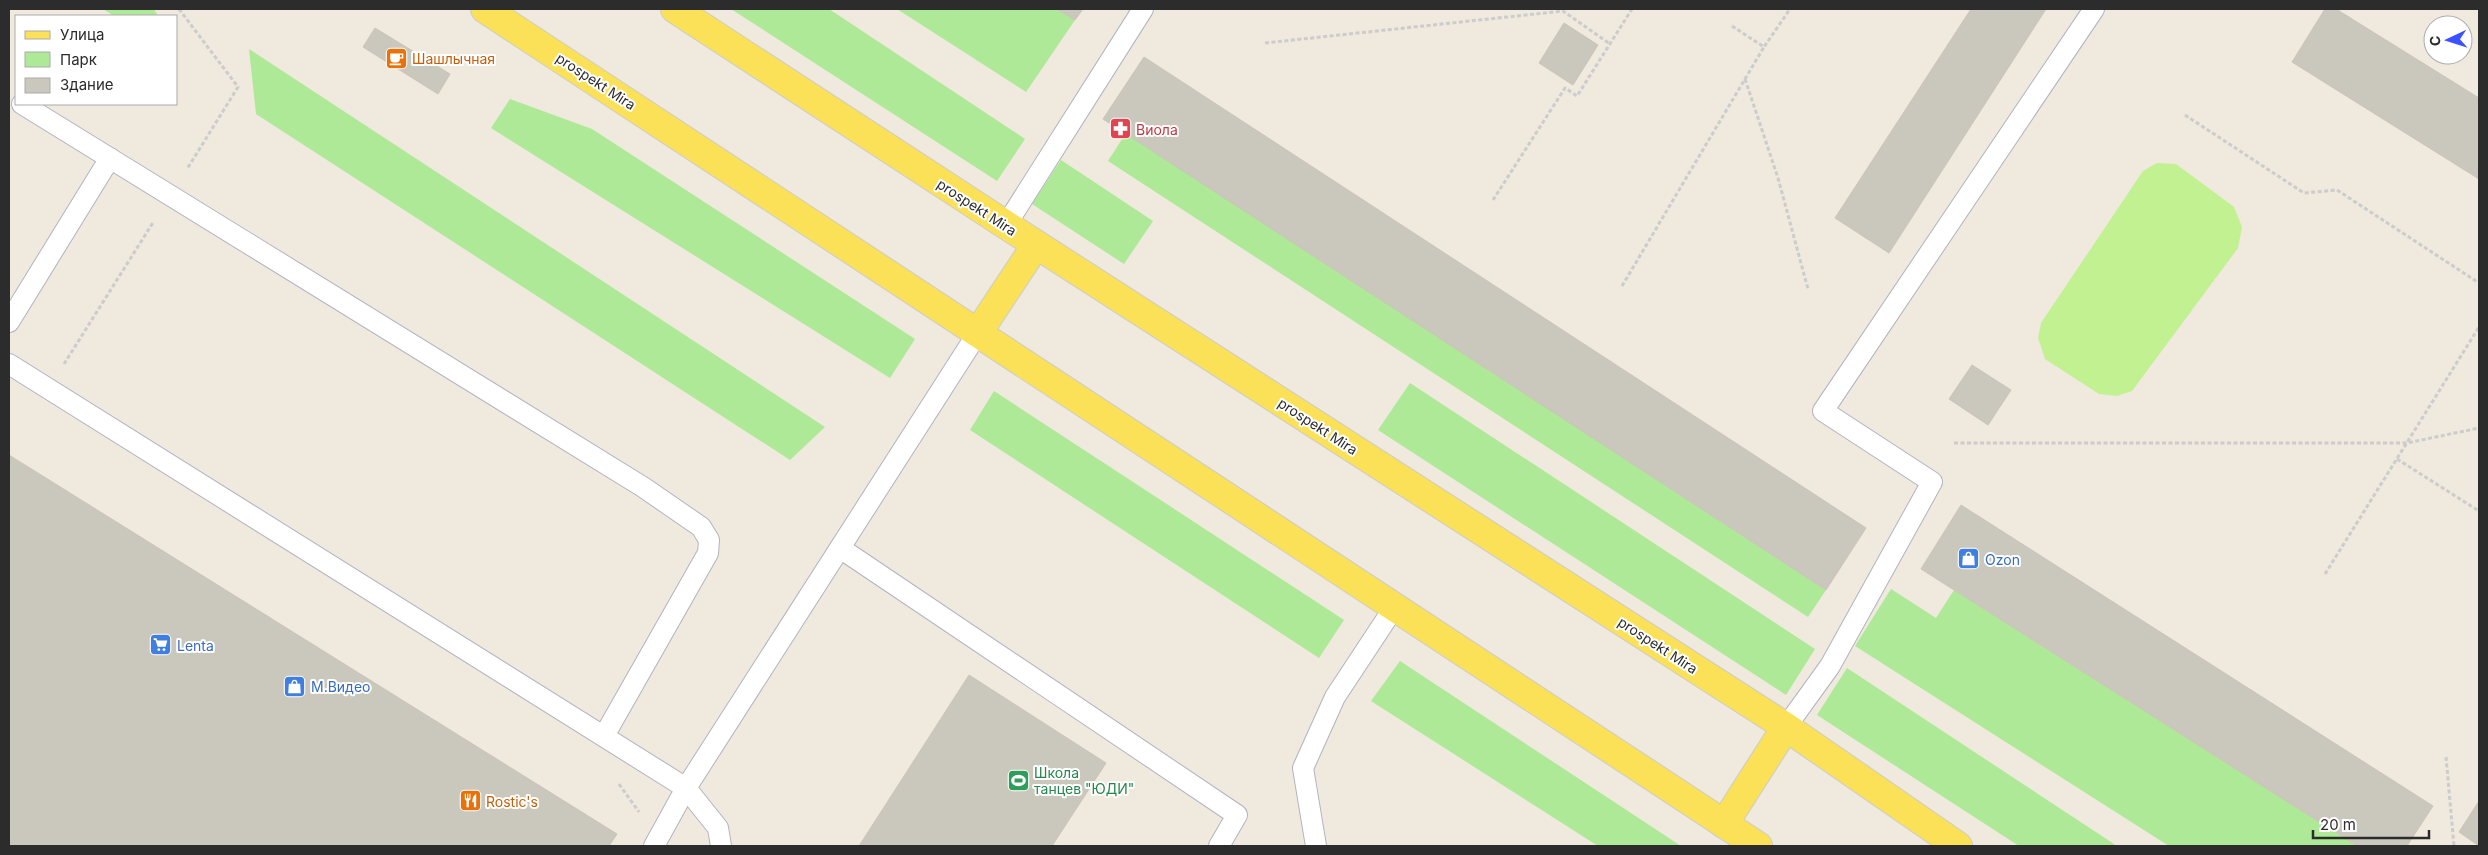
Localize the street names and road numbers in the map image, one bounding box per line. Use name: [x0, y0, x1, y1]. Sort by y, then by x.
street label: prospekt Mira: [553, 49, 639, 113]
street label: prospekt Mira: [934, 175, 1020, 239]
street label: prospekt Mira: [1275, 394, 1361, 458]
street label: prospekt Mira: [1615, 613, 1701, 677]

